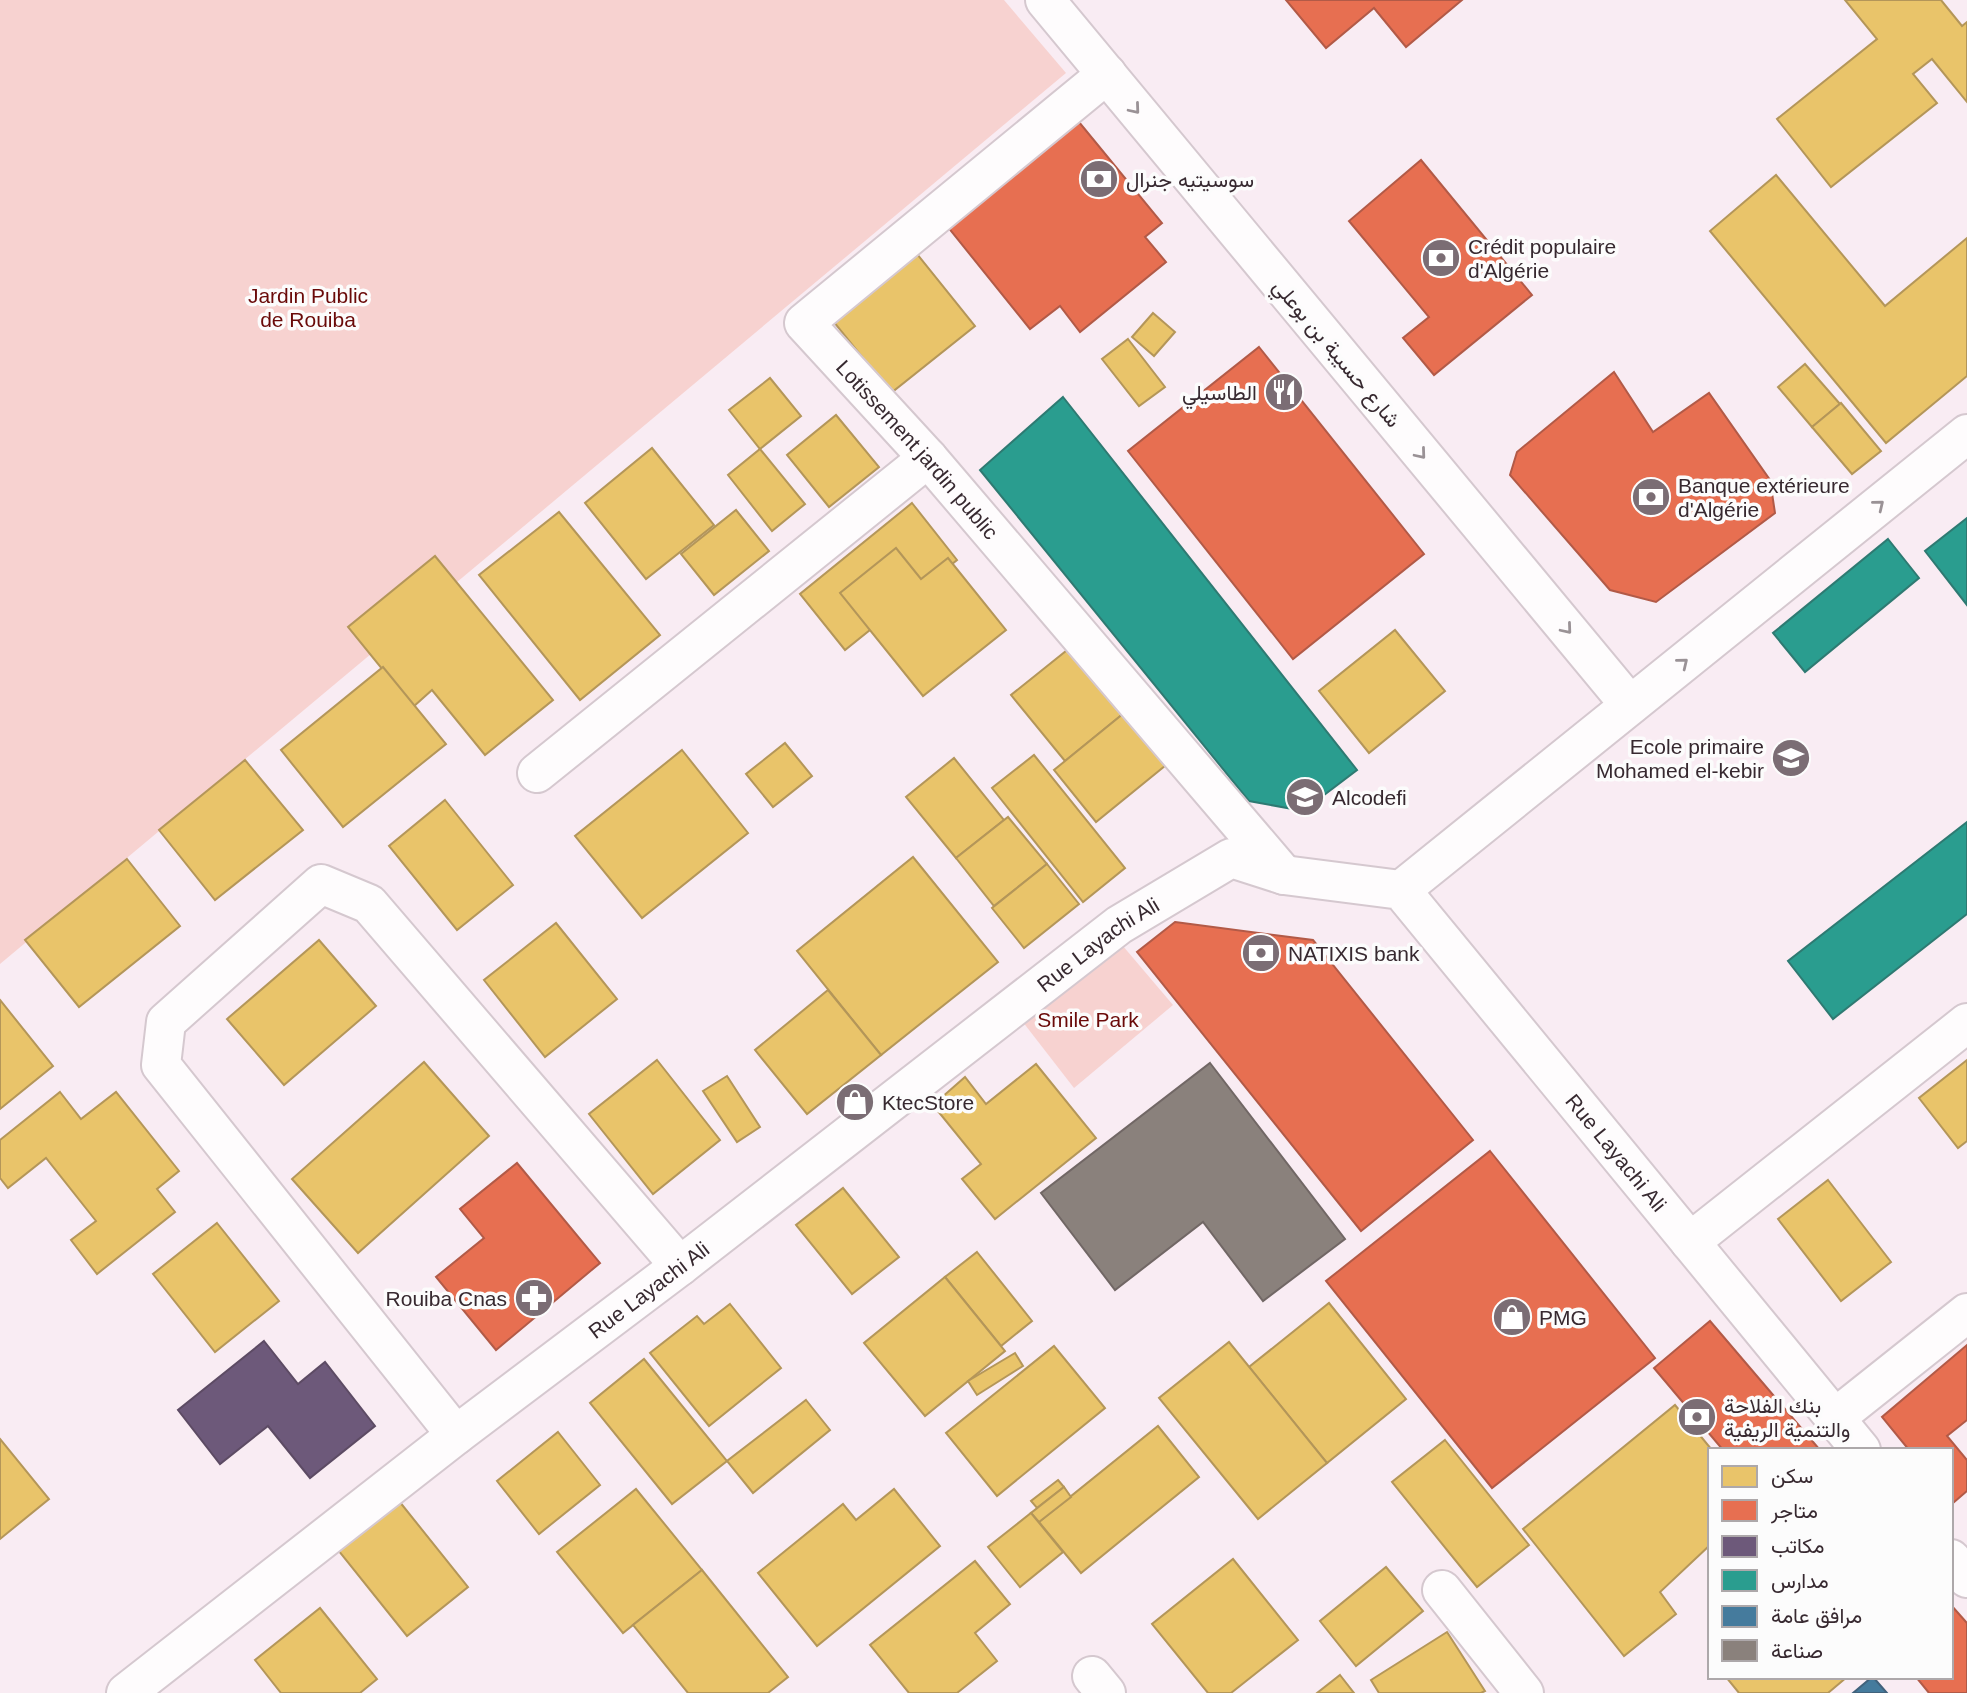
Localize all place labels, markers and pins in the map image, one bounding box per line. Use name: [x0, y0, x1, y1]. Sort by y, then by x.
bank icon: سوسيتيه جنرال: [1078, 158, 1120, 200]
place label: سوسيتيه جنرال: [1126, 168, 1254, 193]
place label: Crédit populaire d'Algérie: [1468, 235, 1616, 282]
bank icon: Crédit populaire d'Algérie: [1420, 237, 1462, 279]
restaurant icon: الطاسيلي: [1263, 371, 1305, 413]
place label: الطاسيلي: [1182, 381, 1257, 410]
place label: Banque extérieure d'Algérie: [1678, 474, 1850, 521]
bank icon: Banque extérieure d'Algérie: [1630, 476, 1672, 518]
place label: Ecole primaire Mohamed el-kebir: [1596, 735, 1764, 782]
school or university icon: Ecole primaire Mohamed el-kebir: [1770, 737, 1812, 779]
school or university icon: Alcodefi: [1284, 776, 1326, 818]
place label: Alcodefi: [1332, 786, 1407, 809]
bank icon: NATIXIS bank: [1240, 932, 1282, 974]
place label: NATIXIS bank: [1288, 942, 1420, 965]
shop icon: KtecStore: [834, 1081, 876, 1123]
place label: KtecStore: [882, 1091, 974, 1114]
pharmacy icon: Rouiba Cnas: [513, 1277, 555, 1319]
place label: Rouiba Cnas: [386, 1287, 507, 1310]
shop icon: PMG: [1491, 1296, 1533, 1338]
place label: PMG: [1539, 1306, 1587, 1329]
place label: بنك الفلاحة والتنمية الريفية: [1724, 1394, 1850, 1443]
bank icon: بنك الفلاحة والتنمية الريفية: [1676, 1396, 1718, 1438]

